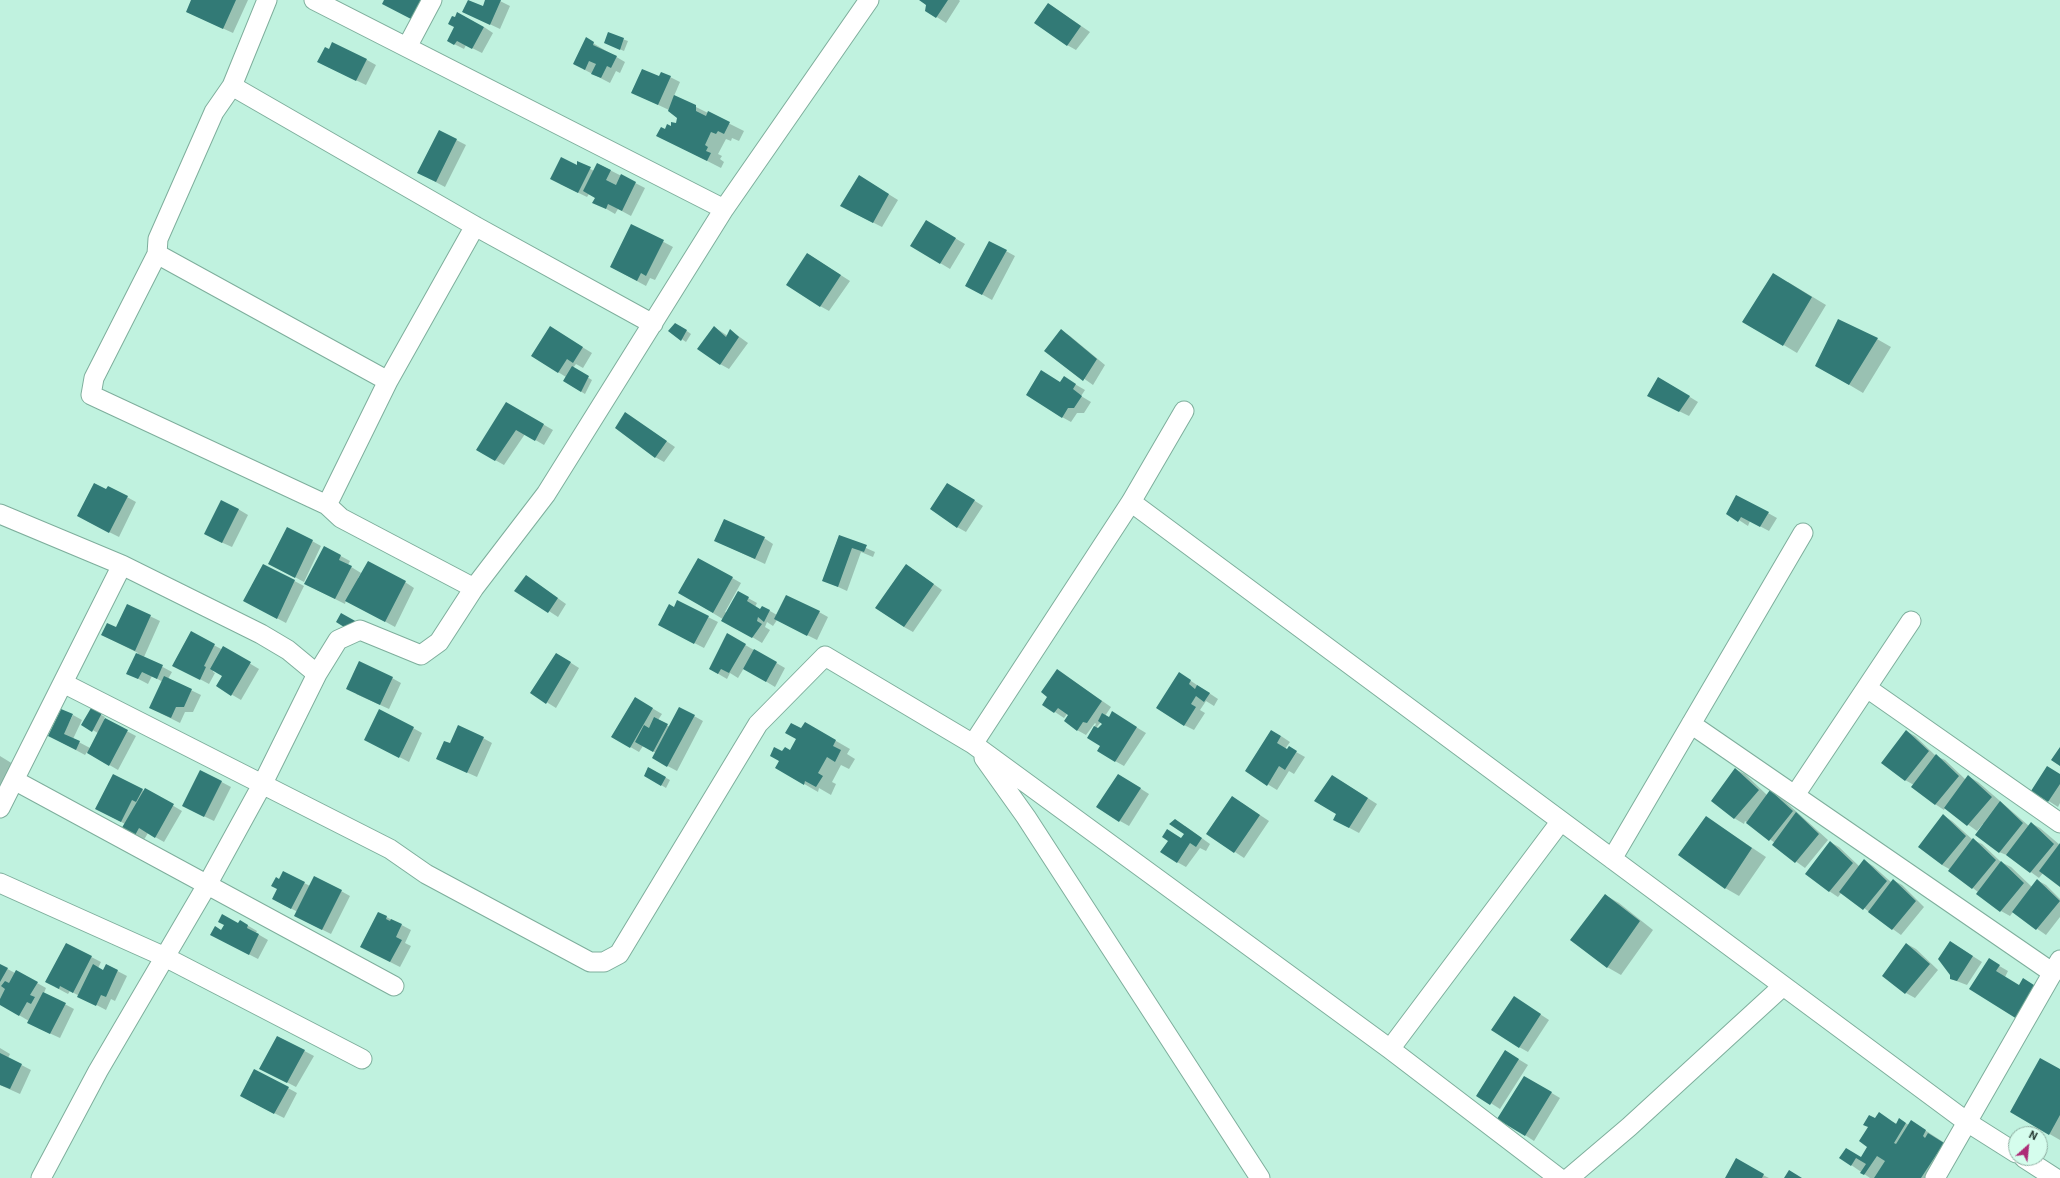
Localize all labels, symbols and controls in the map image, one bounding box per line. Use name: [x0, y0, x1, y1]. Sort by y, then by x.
north arrow: [2008, 1126, 2048, 1166]
text: N: [2027, 1128, 2040, 1143]

